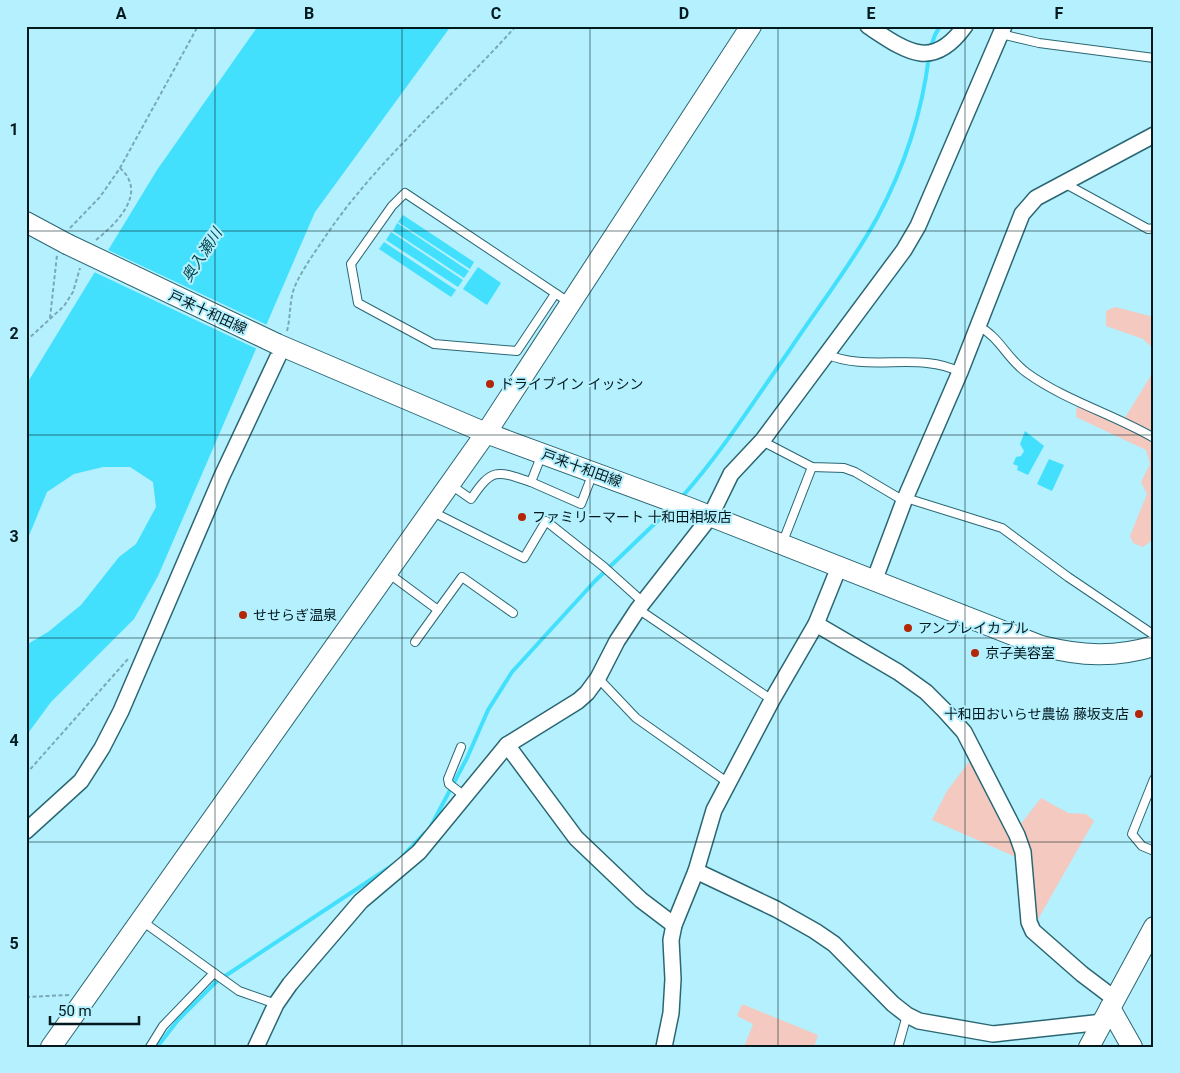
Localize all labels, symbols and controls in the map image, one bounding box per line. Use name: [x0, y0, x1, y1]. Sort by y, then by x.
text: A: [116, 4, 127, 23]
text: B: [304, 4, 314, 23]
text: C: [491, 4, 501, 23]
text: D: [679, 4, 689, 23]
text: E: [867, 4, 876, 23]
text: F: [1055, 4, 1064, 23]
text: 1: [9, 120, 19, 139]
water label: 奥入瀬川: [178, 223, 227, 285]
street label: 戸来十和田線: [167, 287, 249, 337]
text: 2: [9, 324, 19, 343]
place label: ドライブイン イッシン: [500, 376, 643, 392]
marker: ドライブイン イッシン: [484, 378, 496, 390]
street label: 戸来十和田線: [540, 446, 624, 490]
place label: ファミリーマート 十和田相坂店: [532, 509, 731, 525]
marker: ファミリーマート 十和田相坂店: [516, 511, 528, 523]
text: 3: [9, 527, 19, 546]
place label: せせらぎ温泉: [253, 607, 337, 623]
marker: せせらぎ温泉: [237, 609, 249, 621]
place label: アンブレイカブル: [918, 620, 1029, 636]
marker: アンブレイカブル: [902, 622, 914, 634]
place label: 京子美容室: [985, 645, 1055, 661]
marker: 京子美容室: [969, 647, 981, 659]
place label: 十和田おいらせ農協 藤坂支店: [944, 706, 1129, 722]
marker: 十和田おいらせ農協 藤坂支店: [1133, 708, 1145, 720]
text: 4: [9, 731, 19, 750]
text: 5: [9, 934, 19, 953]
scale bar: [50, 993, 139, 1025]
text: 50 m: [58, 1002, 92, 1020]

